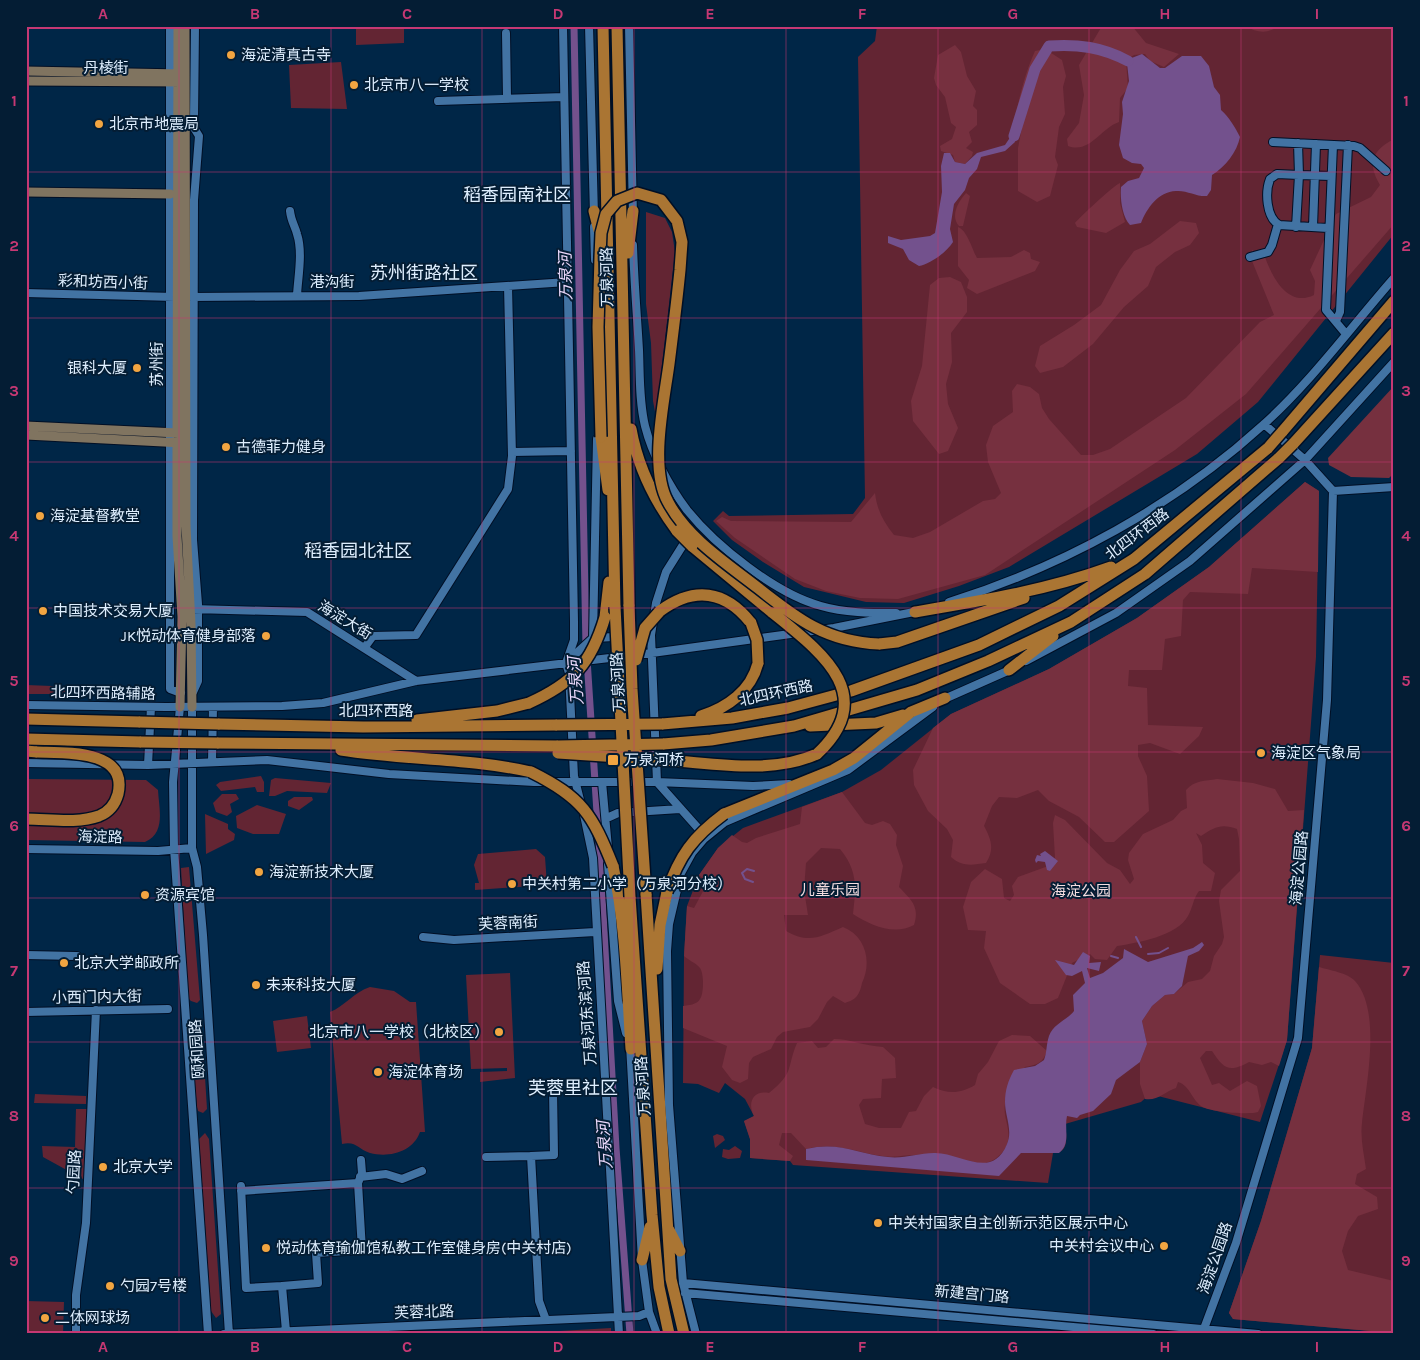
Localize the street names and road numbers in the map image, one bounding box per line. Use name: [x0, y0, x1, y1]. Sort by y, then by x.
street label: 丹棱街: [83, 59, 129, 77]
street label: 万泉河路: [597, 247, 617, 307]
street label: 彩和坊西小街: [58, 271, 148, 293]
street label: 港沟街: [309, 273, 355, 291]
street label: 苏州街: [148, 341, 166, 387]
street label: 北四环西路: [1102, 504, 1172, 564]
street label: 海淀大街: [315, 597, 375, 643]
street label: 万泉河路: [607, 652, 629, 712]
street label: 北四环西路: [737, 676, 815, 710]
street label: 北四环西路辅路: [50, 683, 156, 703]
street label: 北四环西路: [338, 702, 414, 720]
street label: 海淀路: [77, 828, 123, 846]
street label: 海淀公园路: [1287, 830, 1311, 906]
street label: 芙蓉南街: [478, 912, 538, 934]
street label: 万泉河东滨河路: [574, 960, 600, 1066]
street label: 小西门内大街: [52, 987, 142, 1007]
street label: 颐和园路: [186, 1018, 208, 1080]
street label: 万泉河路: [632, 1055, 654, 1117]
street label: 勺园路: [64, 1149, 84, 1195]
street label: 海淀公园路: [1194, 1220, 1236, 1296]
street label: 新建宫门路: [934, 1282, 1010, 1306]
street label: 芙蓉北路: [394, 1302, 454, 1322]

